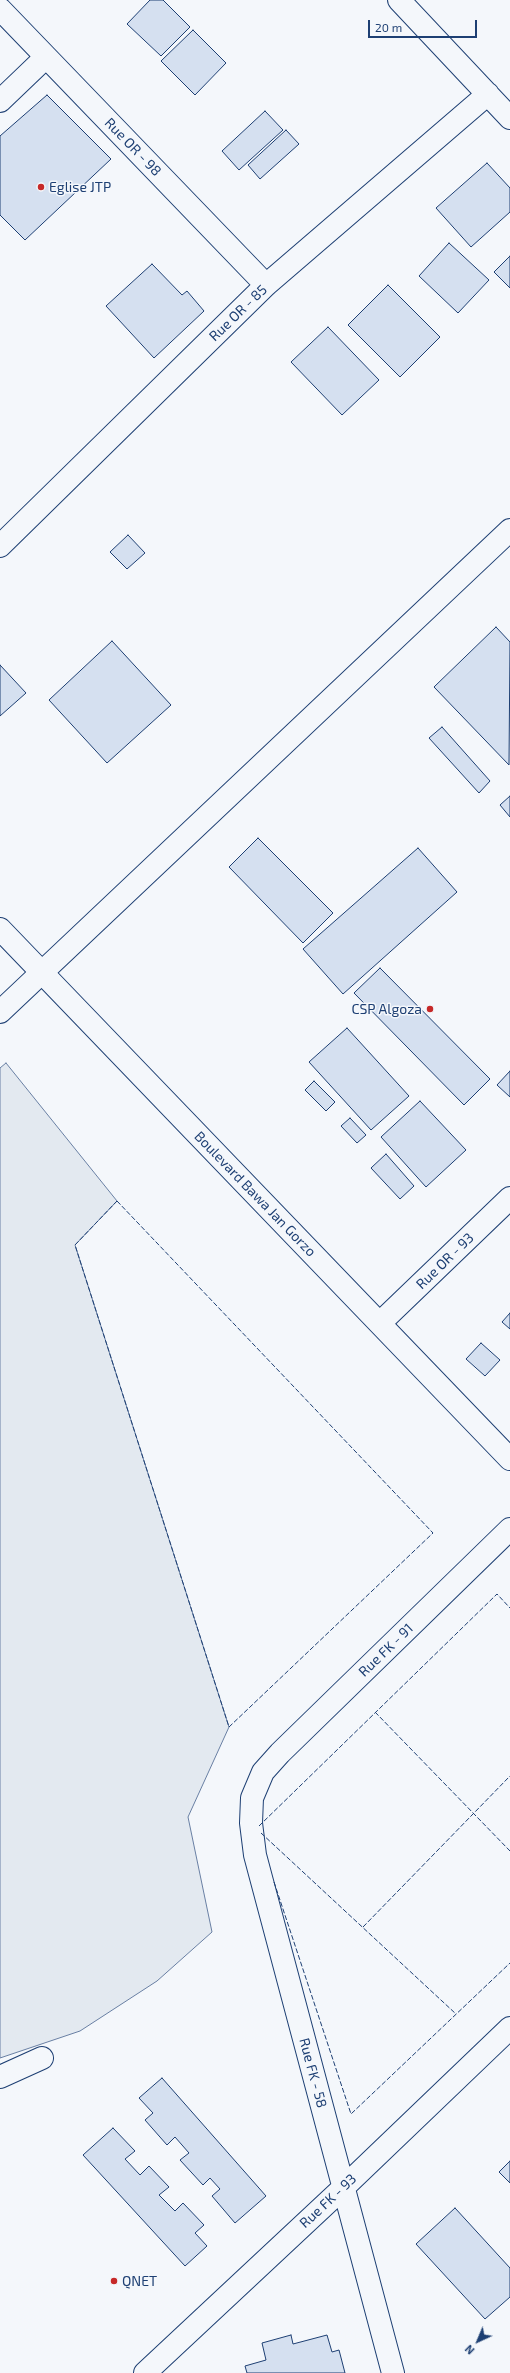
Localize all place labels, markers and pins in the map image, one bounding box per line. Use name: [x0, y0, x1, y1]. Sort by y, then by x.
place label: Eglise JTP: [49, 179, 111, 195]
marker: Eglise JTP: [36, 182, 46, 192]
place label: CSP Algoza: [351, 1001, 422, 1017]
marker: CSP Algoza: [425, 1004, 435, 1014]
place label: QNET: [122, 2273, 157, 2289]
marker: QNET: [109, 2276, 119, 2286]

